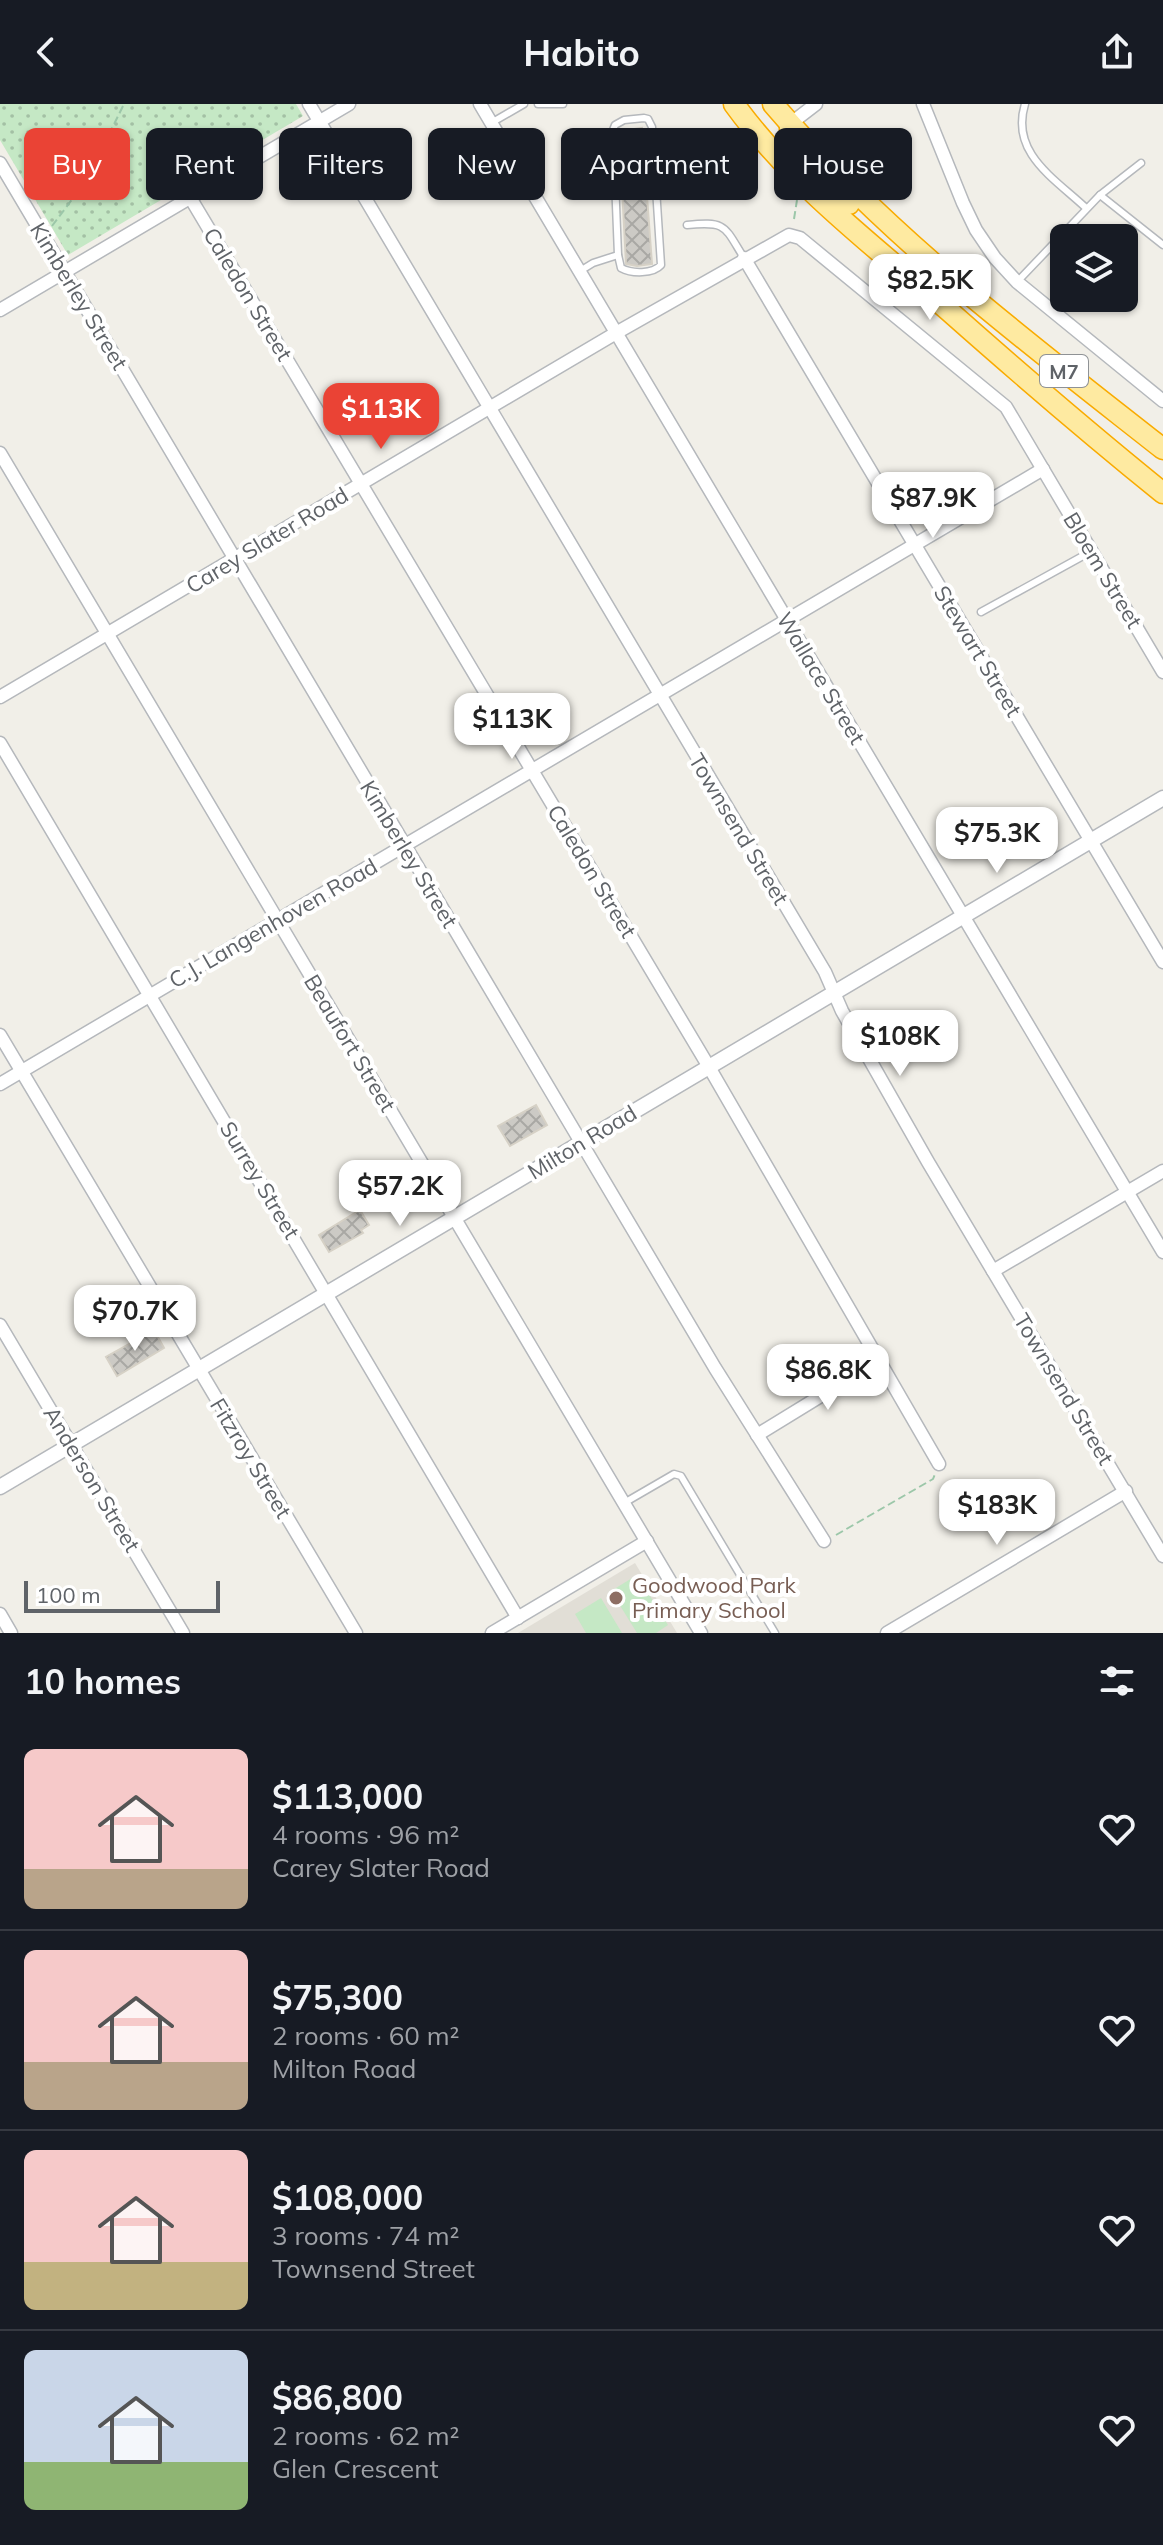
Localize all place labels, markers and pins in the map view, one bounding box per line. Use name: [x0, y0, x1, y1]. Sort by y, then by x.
pin: $82.5K: [865, 254, 995, 322]
pin: $113K: [325, 383, 437, 451]
pin: $87.9K: [868, 472, 998, 540]
pin: $113K: [456, 693, 568, 761]
pin: $75.3K: [932, 807, 1062, 875]
pin: $108K: [844, 1010, 956, 1078]
pin: $57.2K: [335, 1160, 465, 1228]
pin: $70.7K: [70, 1285, 200, 1353]
pin: $86.8K: [763, 1344, 893, 1412]
pin: $183K: [941, 1479, 1053, 1547]
place label: Goodwood Park Primary School: [632, 1571, 796, 1624]
marker: Goodwood Park Primary School: [607, 1589, 625, 1607]

